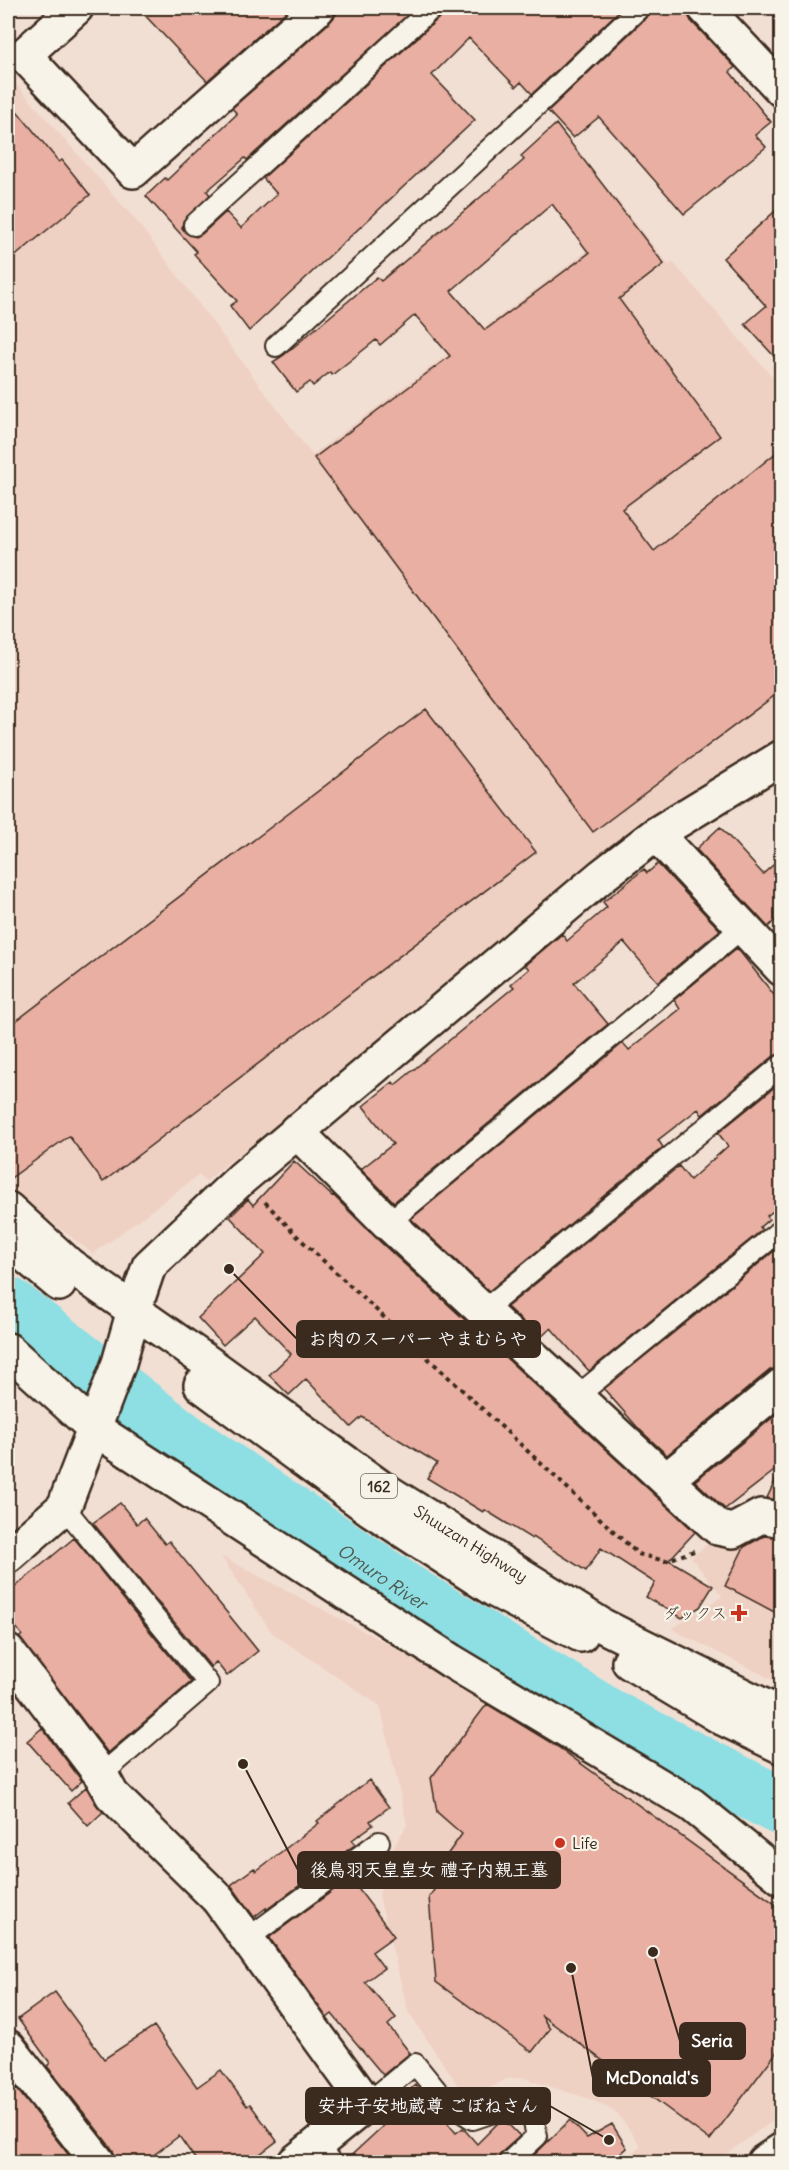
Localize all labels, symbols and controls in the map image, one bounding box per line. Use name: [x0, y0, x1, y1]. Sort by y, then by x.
callout: お肉のスーパー やまむらや: [297, 1321, 540, 1357]
text: お肉のスーパー やまむらや: [308, 1327, 528, 1350]
road number: 162: [361, 1474, 397, 1498]
street label: Shuuzan Highway: [410, 1501, 531, 1587]
water label: Omuro River: [333, 1538, 434, 1616]
place label: ダックス: [663, 1603, 727, 1623]
marker: ダックス: [732, 1606, 746, 1620]
place label: Life: [572, 1833, 598, 1853]
marker: Life: [553, 1836, 567, 1850]
callout: 後鳥羽天皇皇女 禮子内親王墓: [298, 1852, 560, 1888]
text: 後鳥羽天皇皇女 禮子内親王墓: [310, 1858, 548, 1881]
callout: Seria: [680, 2023, 745, 2059]
text: Seria: [691, 2029, 733, 2052]
callout: McDonald's: [593, 2060, 710, 2096]
text: McDonald's: [605, 2066, 699, 2089]
callout: 安井子安地蔵尊 ごぼねさん: [306, 2088, 550, 2124]
text: 安井子安地蔵尊 ごぼねさん: [318, 2094, 538, 2117]

